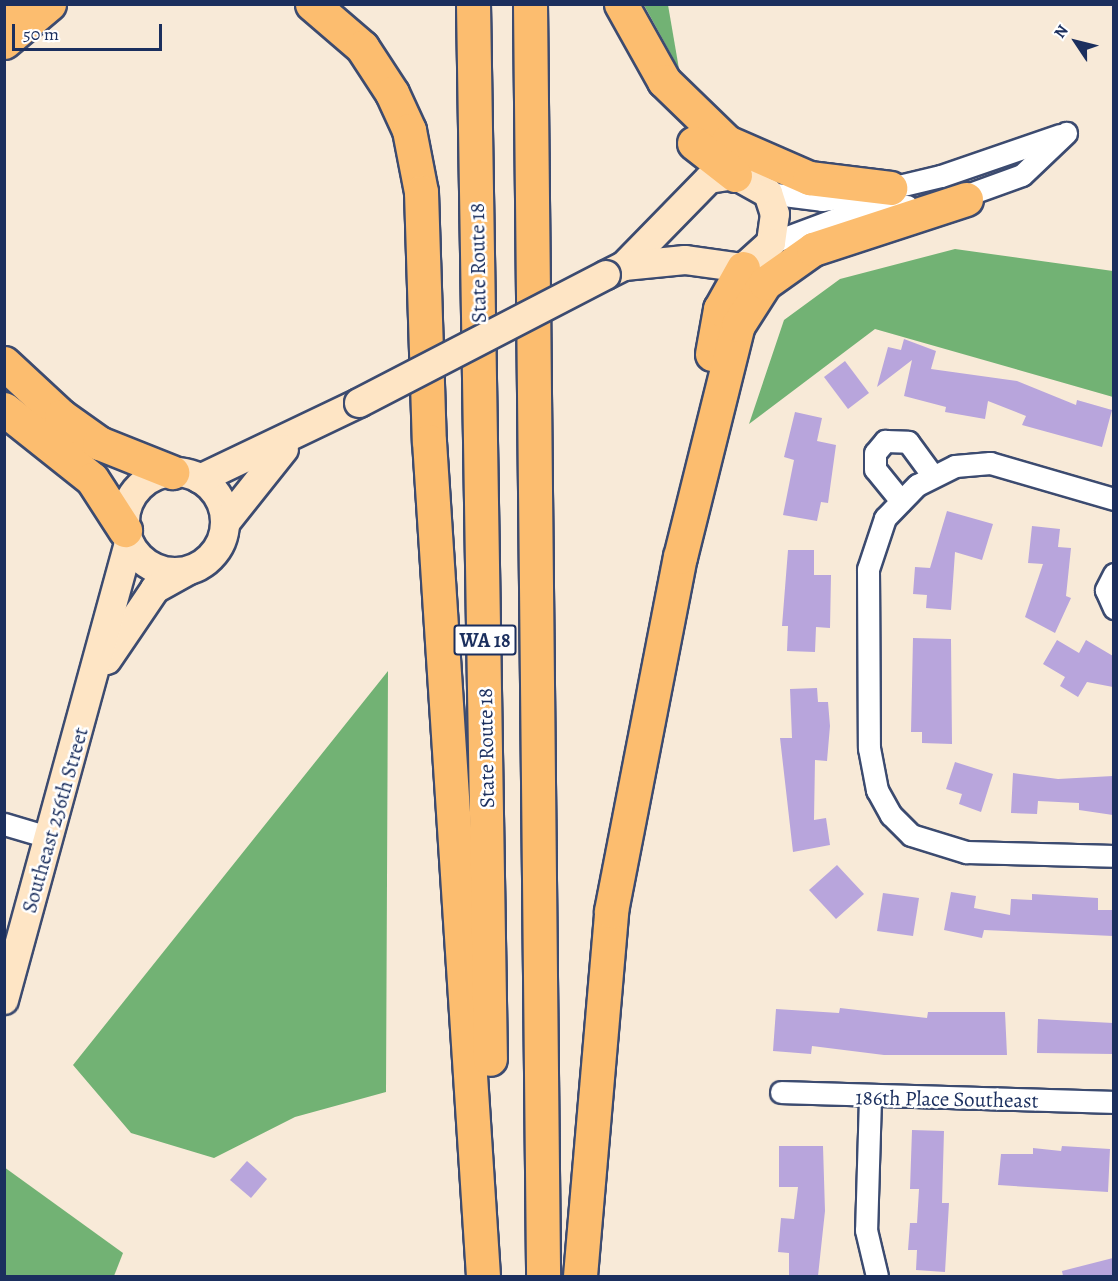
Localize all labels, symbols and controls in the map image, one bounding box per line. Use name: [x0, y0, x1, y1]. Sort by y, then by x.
scale bar: [15, 12, 165, 50]
north arrow: [1046, 12, 1106, 72]
text: N: [1049, 21, 1074, 43]
text: 50 m: [23, 22, 59, 46]
street label: State Route 18: [464, 203, 492, 323]
road number: WA 18: [454, 623, 516, 657]
street label: State Route 18: [472, 688, 500, 808]
street label: Southeast 256th Street: [16, 724, 94, 916]
street label: 186th Place Southeast: [855, 1085, 1039, 1113]

